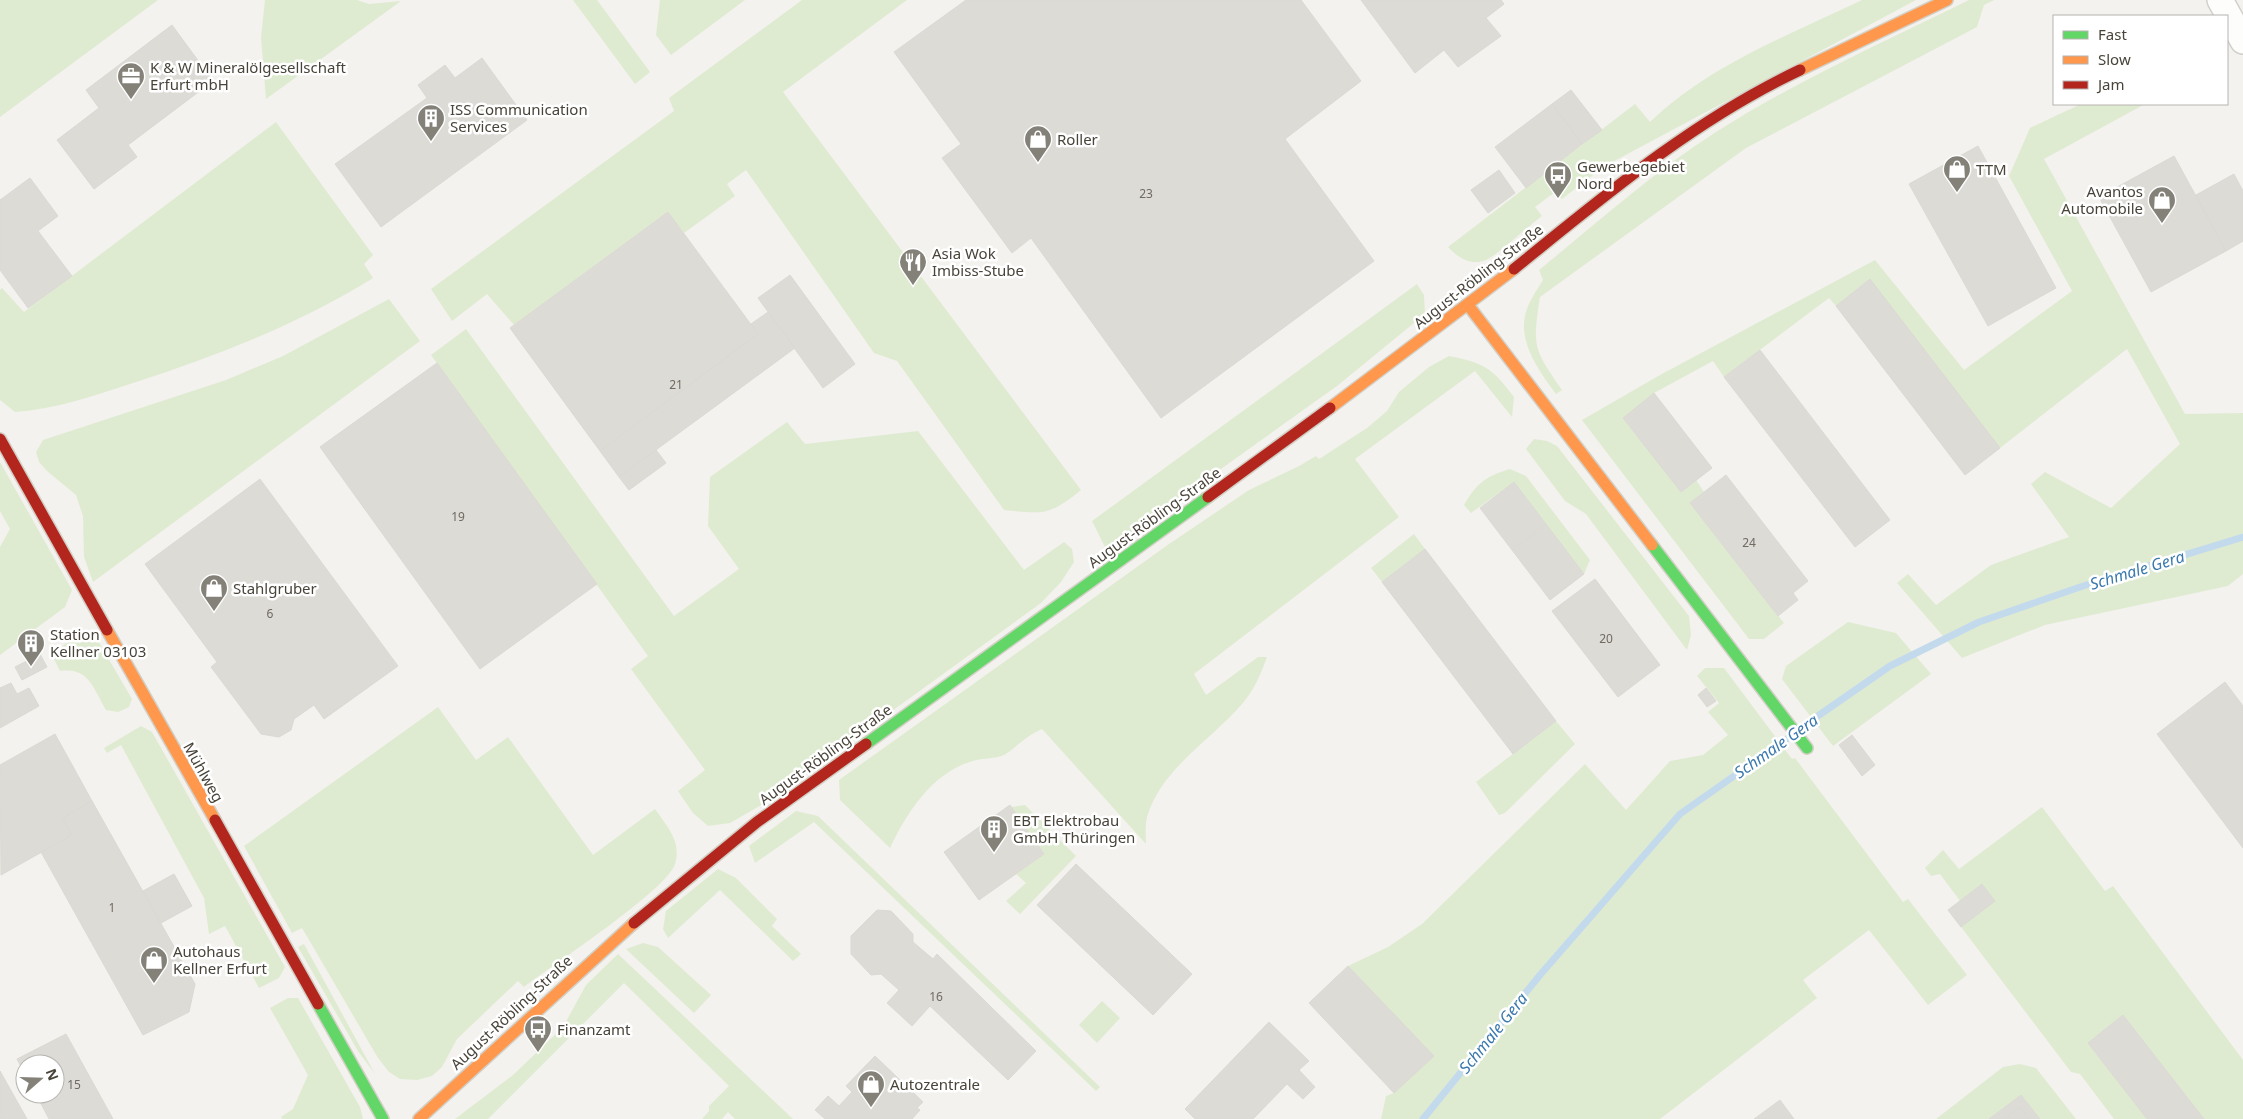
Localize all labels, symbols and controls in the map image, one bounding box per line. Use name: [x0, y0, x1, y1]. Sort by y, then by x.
legend: [2053, 15, 2228, 105]
text: Fast: [2098, 24, 2127, 44]
text: Slow: [2098, 49, 2131, 69]
place label: K & W Mineralölgesellschaft Erfurt mbH: [150, 57, 347, 94]
office icon: K & W Mineralölgesellschaft Erfurt mbH: [116, 61, 146, 100]
text: Jam: [2096, 74, 2125, 94]
place label: ISS Communication Services: [450, 99, 588, 136]
building icon: ISS Communication Services: [416, 103, 446, 142]
shop icon: Roller: [1023, 124, 1053, 163]
place label: Roller: [1057, 129, 1098, 149]
shop icon: TTM: [1942, 154, 1972, 193]
place label: Gewerbegebiet Nord: [1577, 156, 1685, 193]
place label: TTM: [1976, 159, 2007, 179]
bus stop icon: Gewerbegebiet Nord: [1543, 160, 1573, 199]
place label: Avantos Automobile: [2061, 181, 2143, 218]
house number: 23: [1139, 185, 1153, 202]
shop icon: Avantos Automobile: [2147, 185, 2177, 224]
street label: August-Röbling-Straße: [1409, 219, 1547, 333]
place label: Asia Wok Imbiss-Stube: [932, 243, 1024, 280]
restaurant icon: Asia Wok Imbiss-Stube: [898, 247, 928, 286]
house number: 21: [669, 376, 683, 393]
street label: August-Röbling-Straße: [1084, 462, 1224, 572]
house number: 19: [451, 508, 465, 525]
house number: 24: [1742, 534, 1756, 551]
water label: Schmale Gera: [2087, 545, 2187, 595]
shop icon: Stahlgruber: [199, 573, 229, 612]
place label: Stahlgruber: [233, 578, 317, 598]
house number: 6: [267, 605, 274, 622]
place label: Station Kellner 03103: [50, 624, 146, 661]
building icon: Station Kellner 03103: [16, 628, 46, 667]
house number: 20: [1599, 630, 1613, 647]
street label: August-Röbling-Straße: [755, 699, 895, 809]
water label: Schmale Gera: [1730, 709, 1822, 783]
street label: Mühlweg: [179, 739, 229, 805]
place label: EBT Elektrobau GmbH Thüringen: [1013, 810, 1135, 847]
building icon: EBT Elektrobau GmbH Thüringen: [979, 814, 1009, 853]
house number: 1: [109, 899, 115, 916]
place label: Autohaus Kellner Erfurt: [173, 941, 267, 978]
shop icon: Autohaus Kellner Erfurt: [139, 945, 169, 984]
street label: August-Röbling-Straße: [446, 950, 576, 1074]
house number: 16: [929, 988, 943, 1005]
water label: Schmale Gera: [1454, 988, 1532, 1078]
bus stop icon: Finanzamt: [523, 1014, 553, 1053]
place label: Finanzamt: [557, 1019, 631, 1039]
north arrow: [15, 1054, 65, 1104]
text: N: [42, 1066, 64, 1083]
shop icon: Autozentrale: [856, 1069, 886, 1108]
place label: Autozentrale: [890, 1074, 980, 1094]
house number: 15: [67, 1076, 81, 1093]

